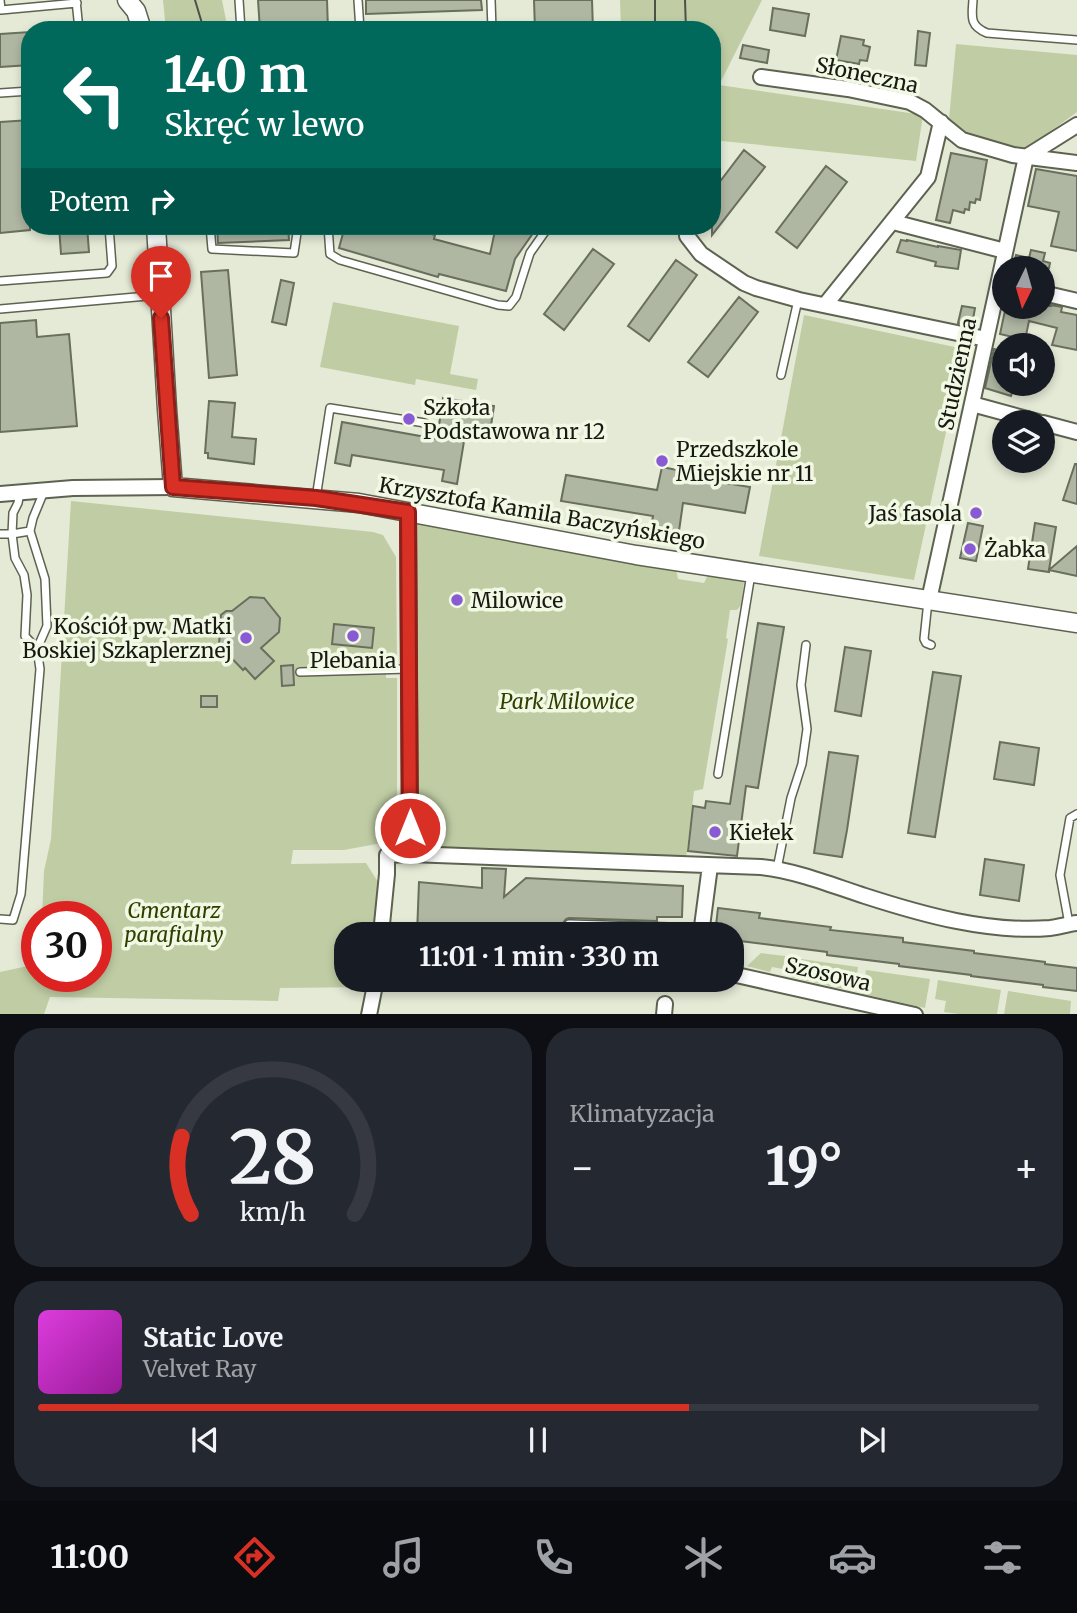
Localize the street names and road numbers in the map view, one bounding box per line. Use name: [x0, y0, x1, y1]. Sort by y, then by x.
street label: Słoneczna: [813, 51, 921, 99]
street label: Studzienna: [932, 315, 982, 433]
street label: Krzysztofa Kamila Baczyńskiego: [377, 471, 707, 555]
street label: Szosowa: [783, 951, 873, 997]

